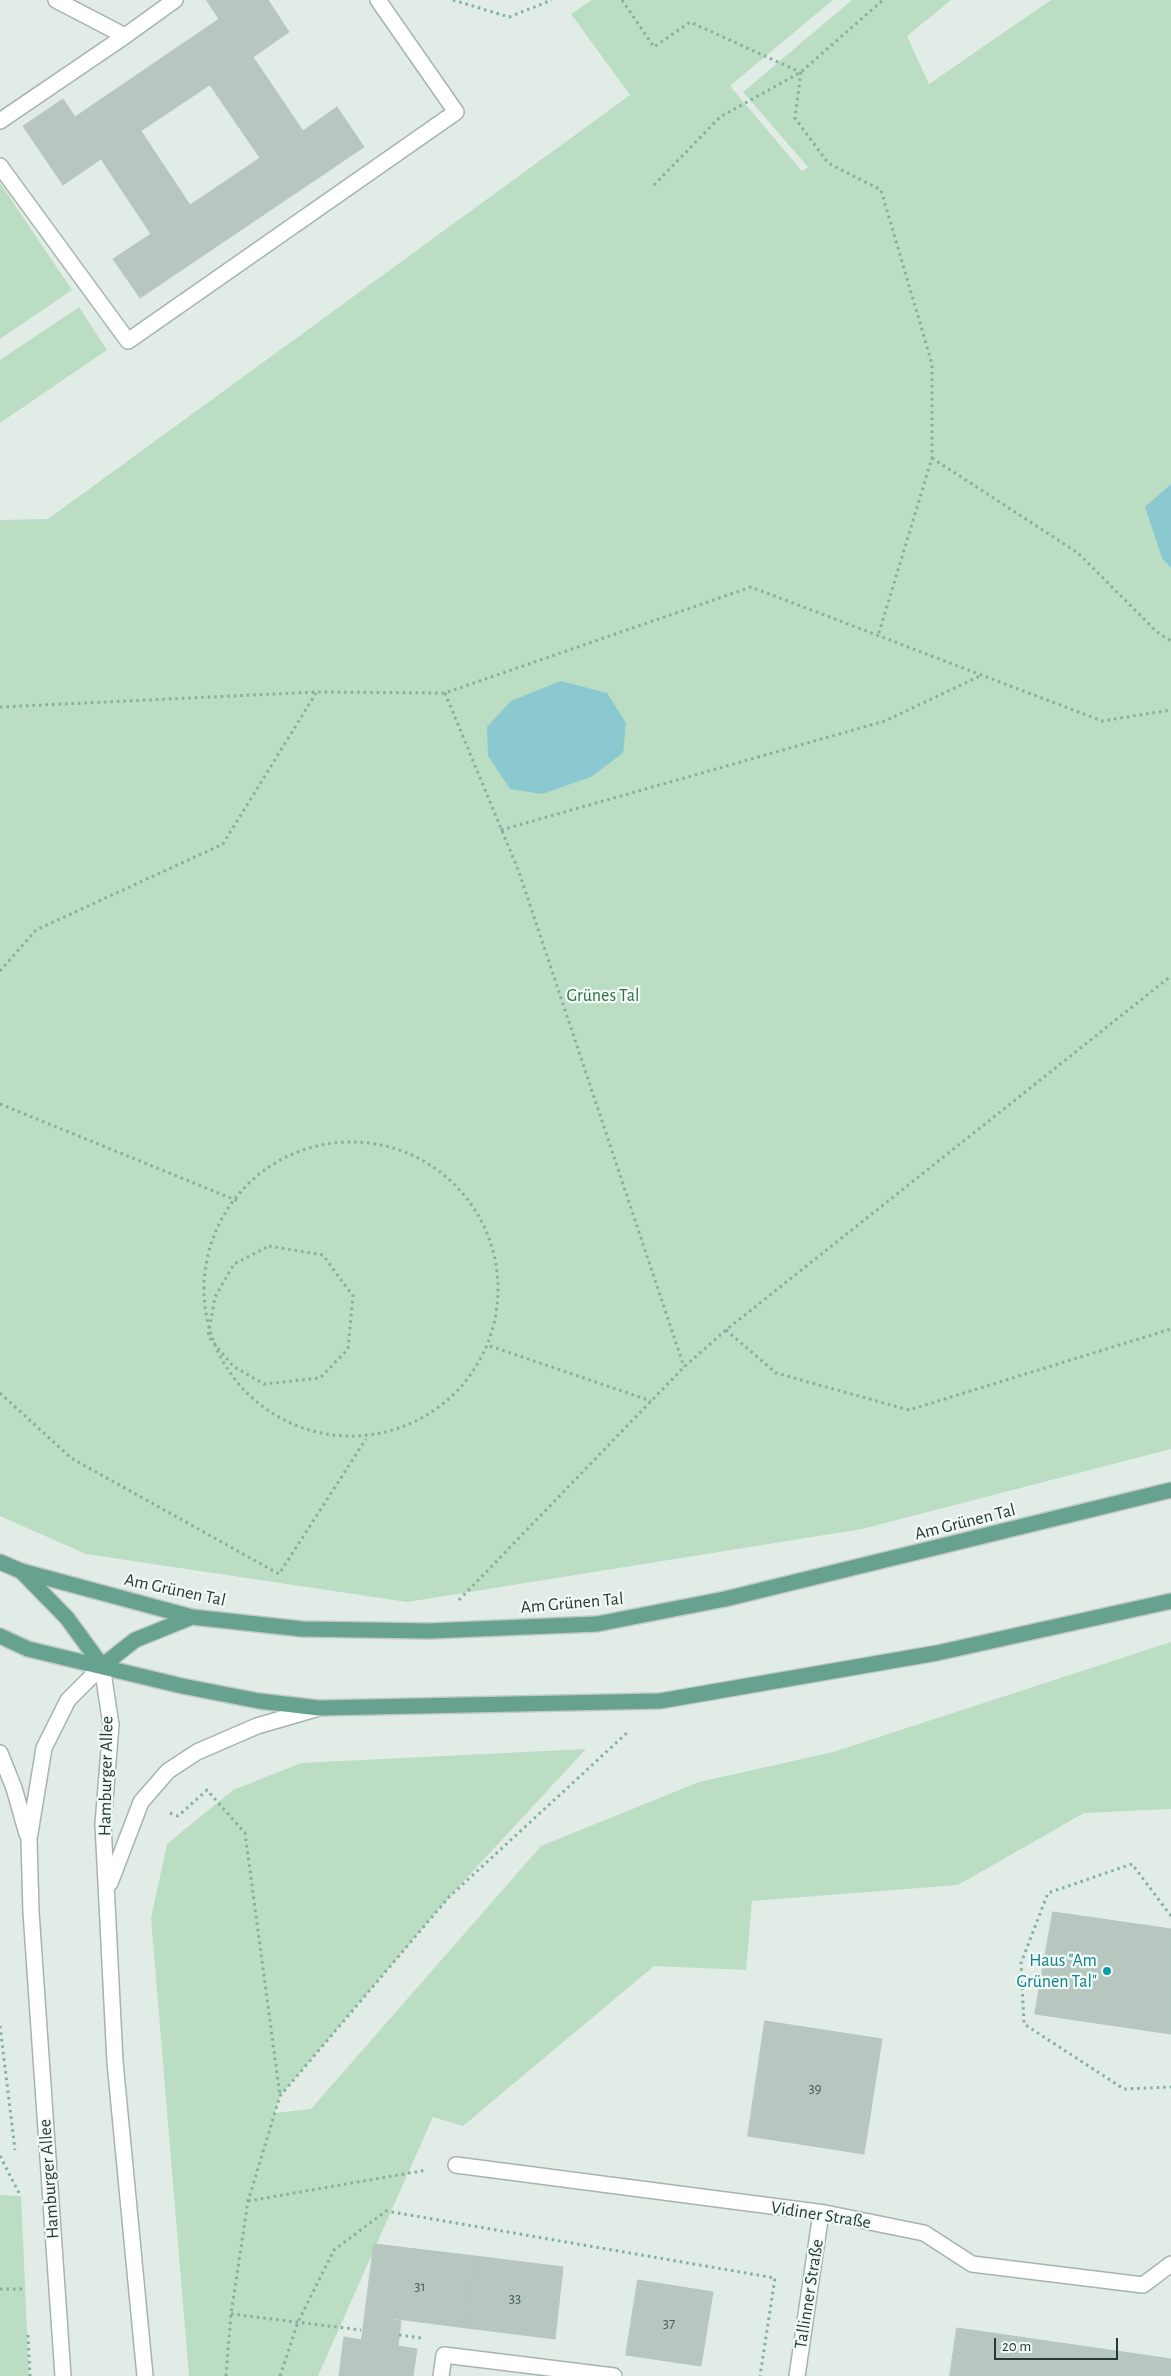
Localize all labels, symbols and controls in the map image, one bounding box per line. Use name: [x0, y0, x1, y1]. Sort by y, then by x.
park label: Grünes Tal: [567, 985, 639, 1007]
street label: Am Grünen Tal: [912, 1499, 1018, 1545]
street label: Am Grünen Tal: [122, 1569, 228, 1611]
street label: Am Grünen Tal: [520, 1588, 624, 1618]
street label: Hamburger Allee: [94, 1716, 118, 1836]
place label: Haus "Am Grünen Tal": [1016, 1950, 1097, 1992]
marker: Haus "Am Grünen Tal": [1101, 1965, 1113, 1977]
house number: 39: [808, 2079, 822, 2097]
street label: Hamburger Allee: [34, 2118, 64, 2240]
street label: Vidiner Straße: [769, 2196, 873, 2234]
street label: Tallinner Straße: [790, 2237, 828, 2351]
house number: 31: [414, 2277, 426, 2295]
house number: 33: [509, 2289, 521, 2307]
house number: 37: [663, 2314, 675, 2332]
scale bar: [996, 2328, 1120, 2360]
text: 20 m: [1002, 2339, 1031, 2354]

